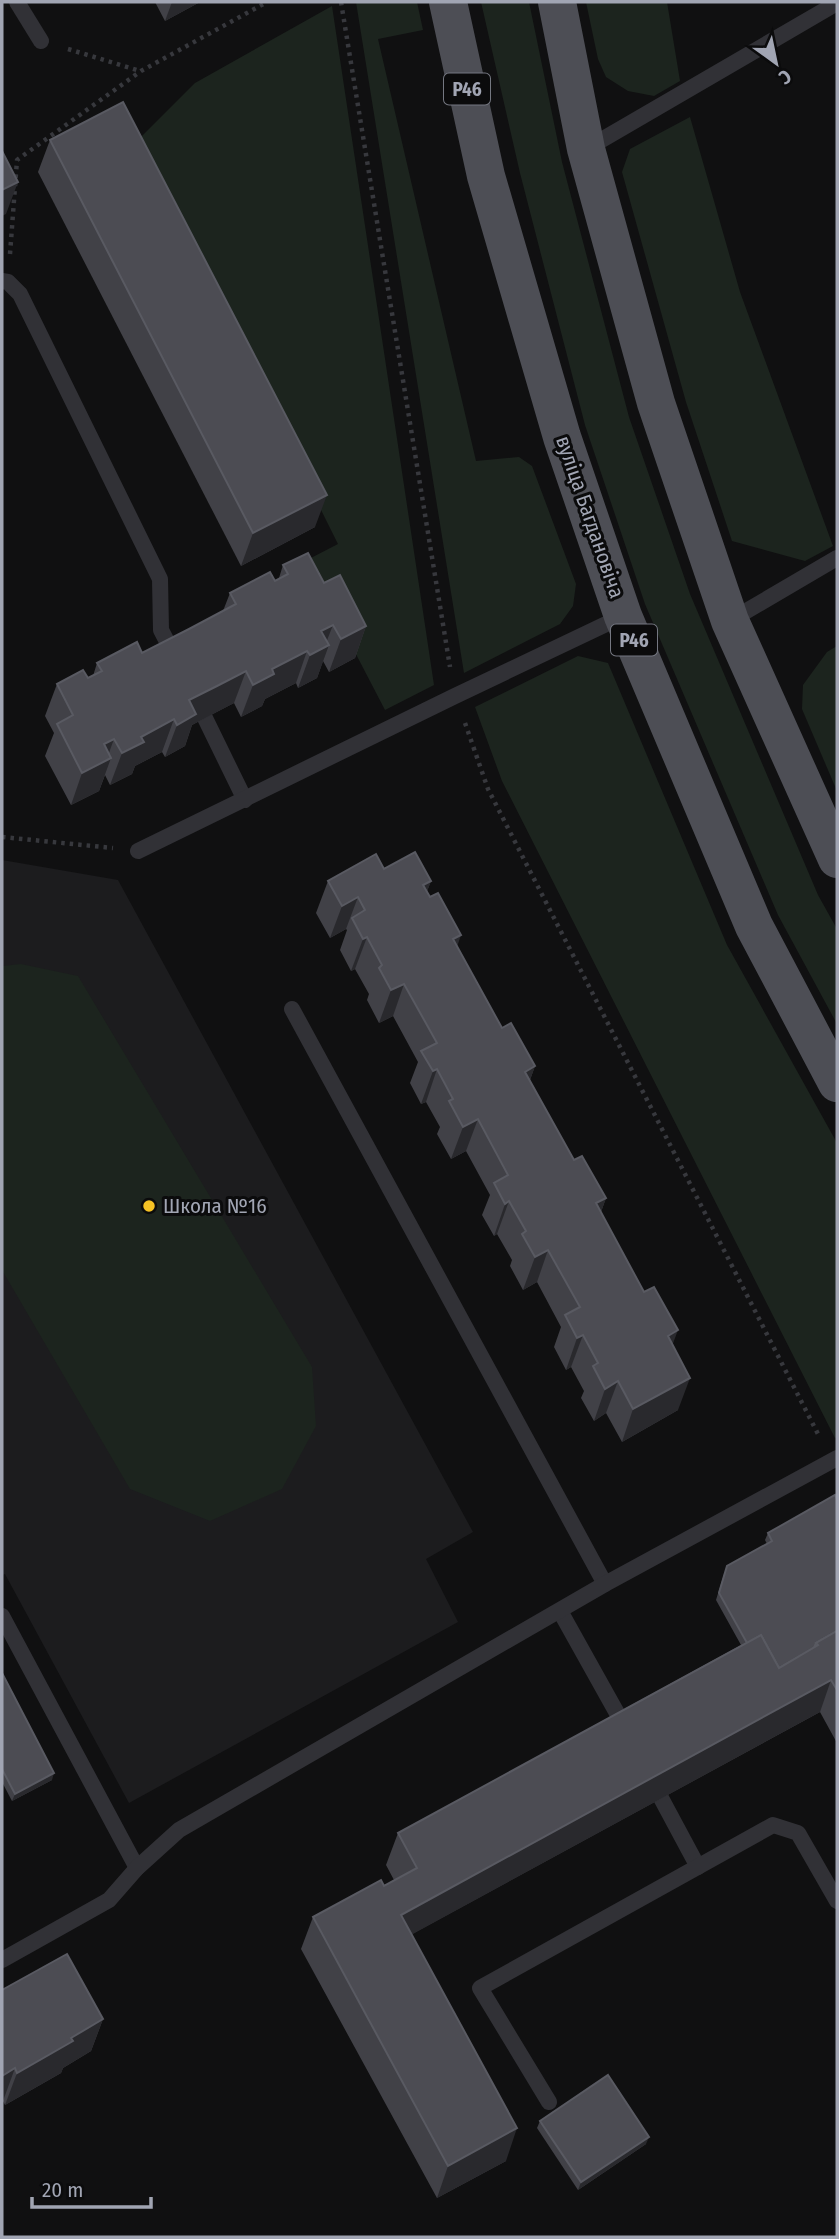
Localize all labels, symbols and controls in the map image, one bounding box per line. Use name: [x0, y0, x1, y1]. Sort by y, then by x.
north arrow: [741, 28, 811, 98]
text: С: [775, 64, 795, 89]
road number: Р46: [444, 74, 490, 104]
street label: вуліца Багдановіча: [550, 432, 630, 602]
road number: Р46: [611, 624, 657, 656]
place label: Школа №16: [163, 1193, 267, 1219]
marker: Школа №16: [141, 1198, 157, 1214]
scale bar: [32, 2166, 150, 2210]
text: 20 m: [42, 2177, 83, 2203]

